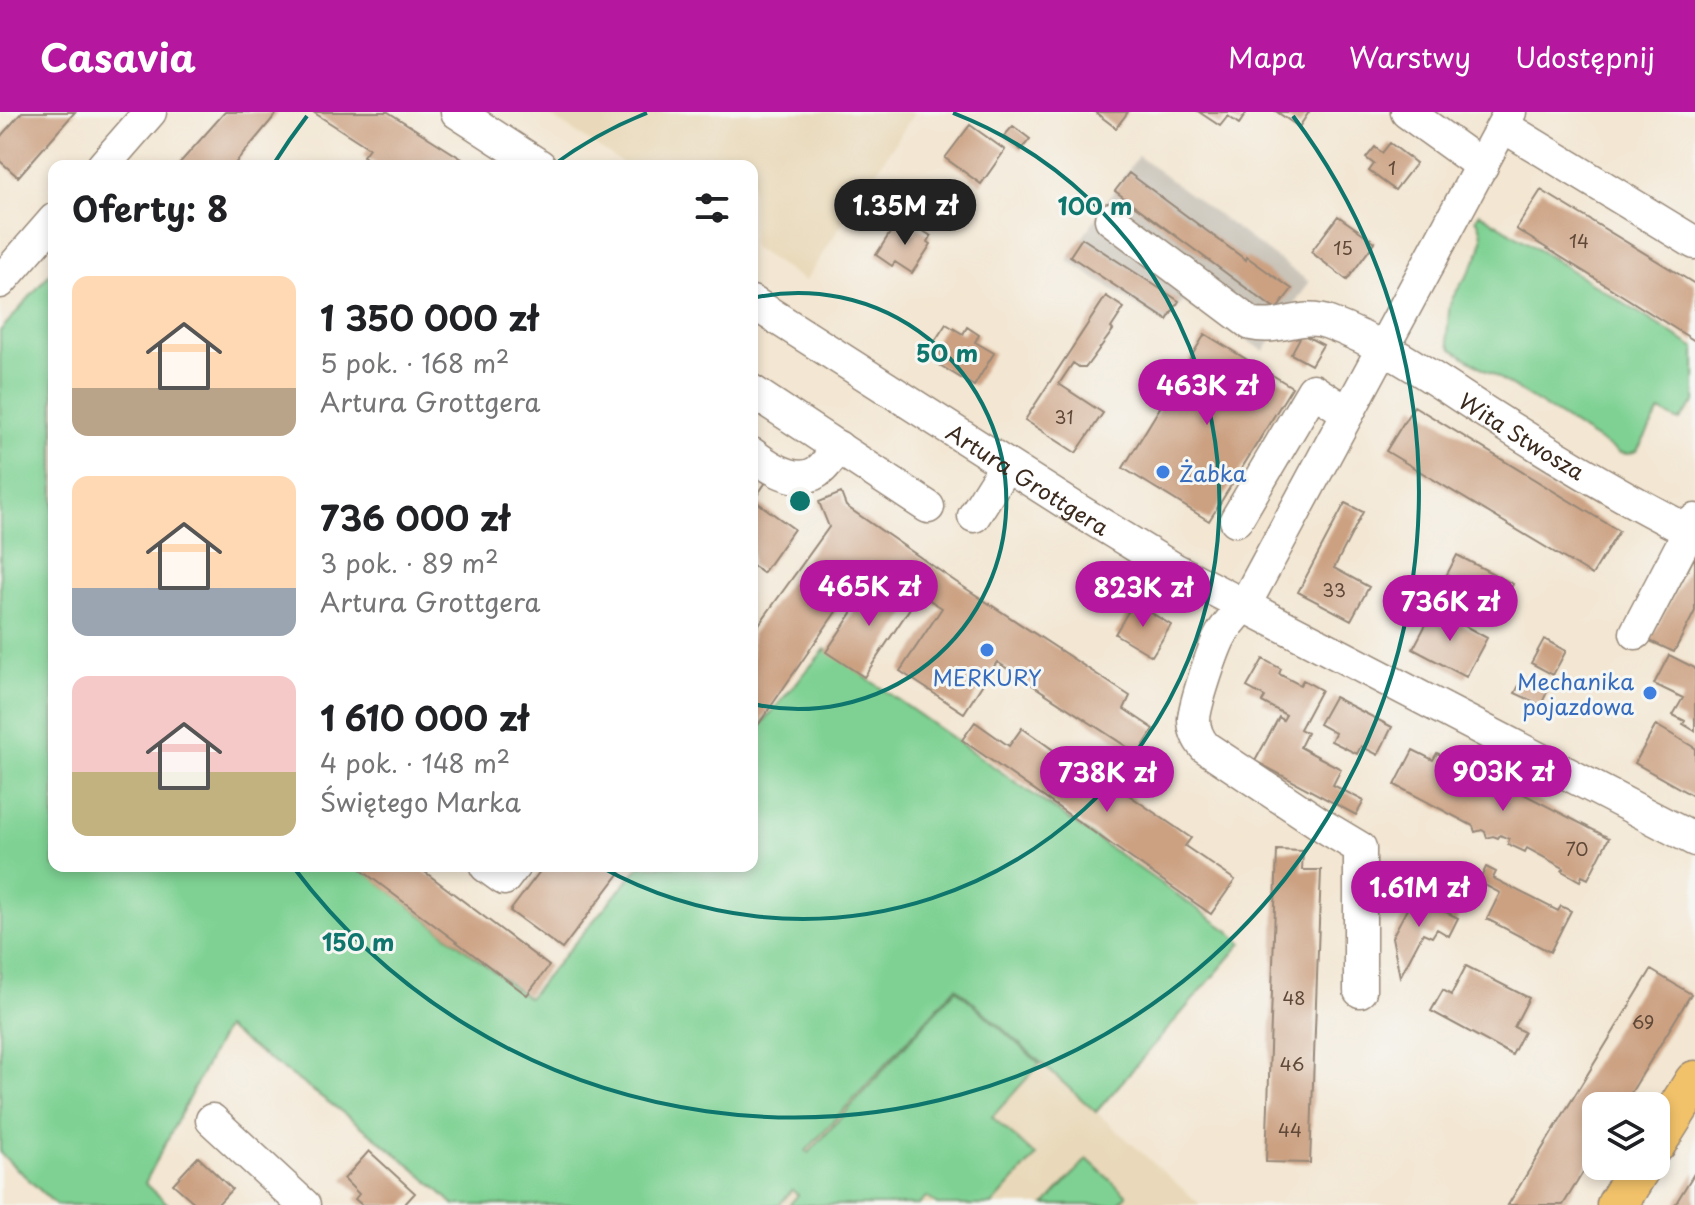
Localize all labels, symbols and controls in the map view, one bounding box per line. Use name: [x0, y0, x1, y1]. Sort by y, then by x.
text: Casavia: [40, 28, 196, 85]
text: Mapa: [1228, 35, 1305, 78]
text: Warstwy: [1349, 35, 1471, 78]
text: Udostępnij: [1515, 35, 1655, 78]
house number: 1: [1388, 154, 1396, 181]
pin: 1.35M zł: [822, 179, 988, 247]
text: Oferty: 8: [72, 182, 228, 234]
text: 1.35M zł: [852, 185, 958, 224]
icon: filters: [690, 186, 734, 230]
text: 100 m: [1058, 187, 1132, 223]
house number: 14: [1569, 227, 1589, 254]
house number: 15: [1333, 234, 1353, 261]
text: 1 350 000 zł: [320, 291, 538, 343]
icon: home: [136, 308, 232, 404]
text: 50 m: [916, 334, 978, 370]
text: 5 pok. · 168 m²: [320, 343, 510, 382]
pin: 463K zł: [1133, 359, 1281, 427]
text: 463K zł: [1156, 365, 1258, 404]
text: Artura Grottgera: [320, 382, 541, 421]
street label: Wita Stwosza: [1453, 383, 1592, 487]
house number: 31: [1055, 403, 1073, 430]
street label: Artura Grottgera: [941, 414, 1116, 543]
place label: Żabka: [1179, 456, 1247, 489]
marker: Żabka: [1154, 463, 1172, 481]
centre of rings: [786, 487, 814, 515]
text: 736 000 zł: [320, 491, 509, 543]
icon: home: [136, 508, 232, 604]
text: 3 pok. · 89 m²: [320, 543, 499, 582]
pin: 465K zł: [795, 560, 943, 628]
pin: 823K zł: [1069, 561, 1217, 629]
text: 465K zł: [818, 566, 920, 605]
text: 823K zł: [1093, 567, 1193, 606]
pin: 736K zł: [1376, 575, 1524, 643]
house number: 33: [1322, 576, 1346, 603]
text: 736K zł: [1401, 581, 1499, 620]
text: Artura Grottgera: [320, 582, 541, 621]
marker: MERKURY: [978, 641, 996, 659]
place label: MERKURY: [932, 660, 1042, 693]
place label: Mechanika pojazdowa: [1517, 664, 1634, 722]
marker: Mechanika pojazdowa: [1641, 684, 1659, 702]
text: 1 610 000 zł: [320, 691, 528, 743]
icon: home: [136, 708, 232, 804]
text: 4 pok. · 148 m²: [320, 743, 510, 782]
pin: 903K zł: [1429, 745, 1577, 813]
pin: 738K zł: [1033, 746, 1181, 814]
text: 903K zł: [1452, 751, 1554, 790]
text: 738K zł: [1058, 752, 1156, 791]
text: Świętego Marka: [320, 782, 521, 821]
house number: 70: [1566, 835, 1588, 862]
pin: 1.61M zł: [1336, 861, 1502, 929]
text: 1.61M zł: [1369, 867, 1469, 906]
text: 150 m: [322, 923, 394, 959]
house number: 48: [1282, 984, 1306, 1011]
house number: 69: [1632, 1008, 1654, 1035]
house number: 46: [1280, 1050, 1304, 1077]
map controls: [1582, 1092, 1670, 1180]
button: layers: [1582, 1092, 1670, 1180]
house number: 44: [1278, 1116, 1302, 1143]

